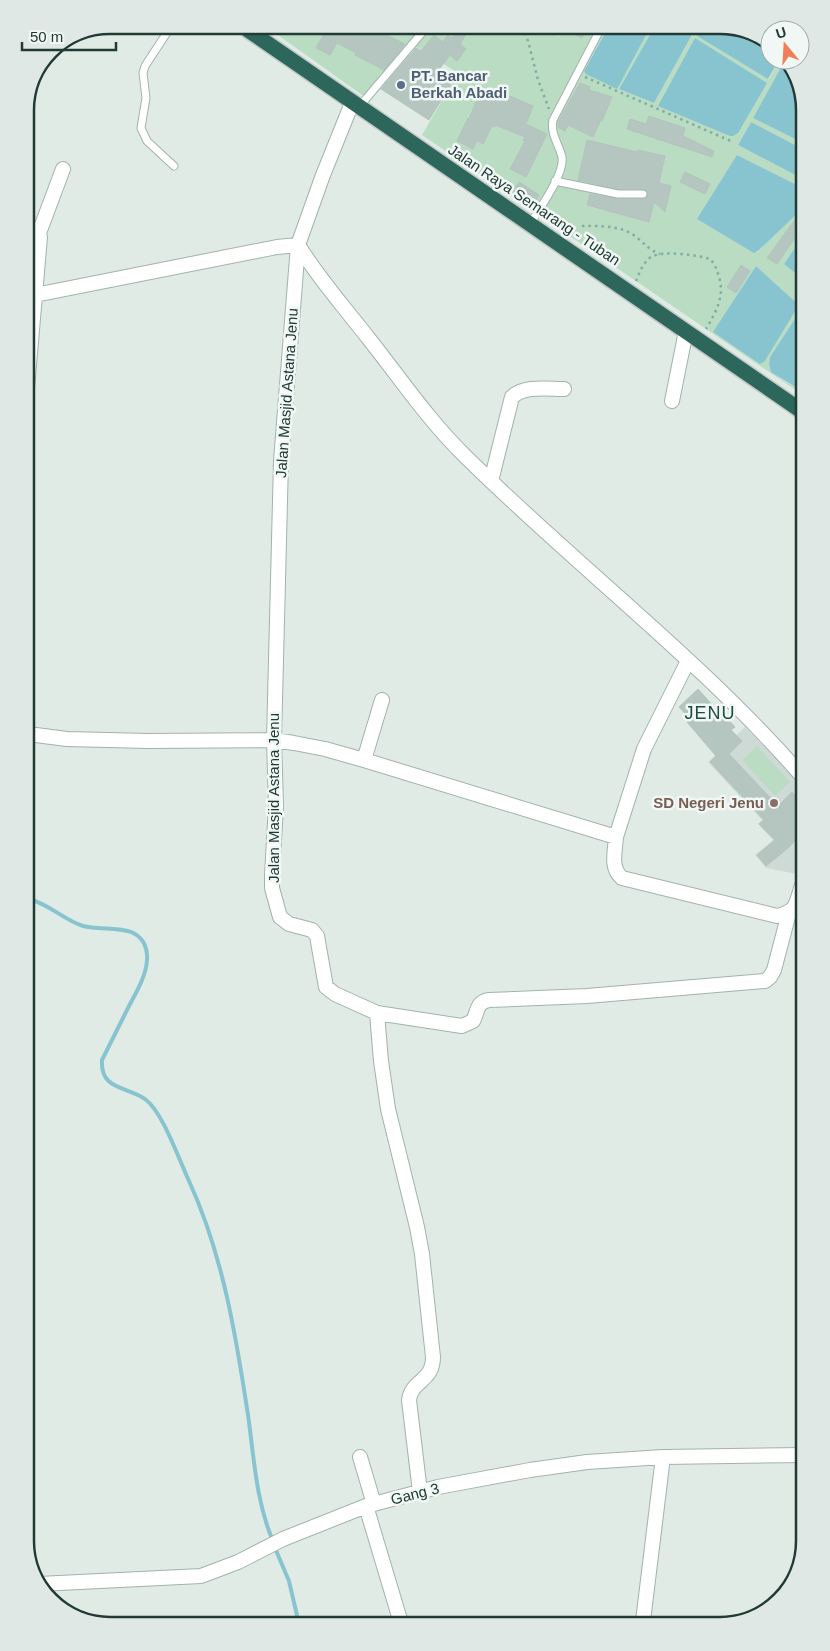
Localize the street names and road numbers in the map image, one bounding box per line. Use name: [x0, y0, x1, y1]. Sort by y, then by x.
street label: Jalan Raya Semarang - Tuban: [445, 141, 623, 269]
street label: Jalan Masjid Astana Jenu: [272, 308, 301, 478]
street label: Jalan Masjid Astana Jenu: [265, 713, 282, 883]
street label: Gang 3: [389, 1479, 441, 1508]

